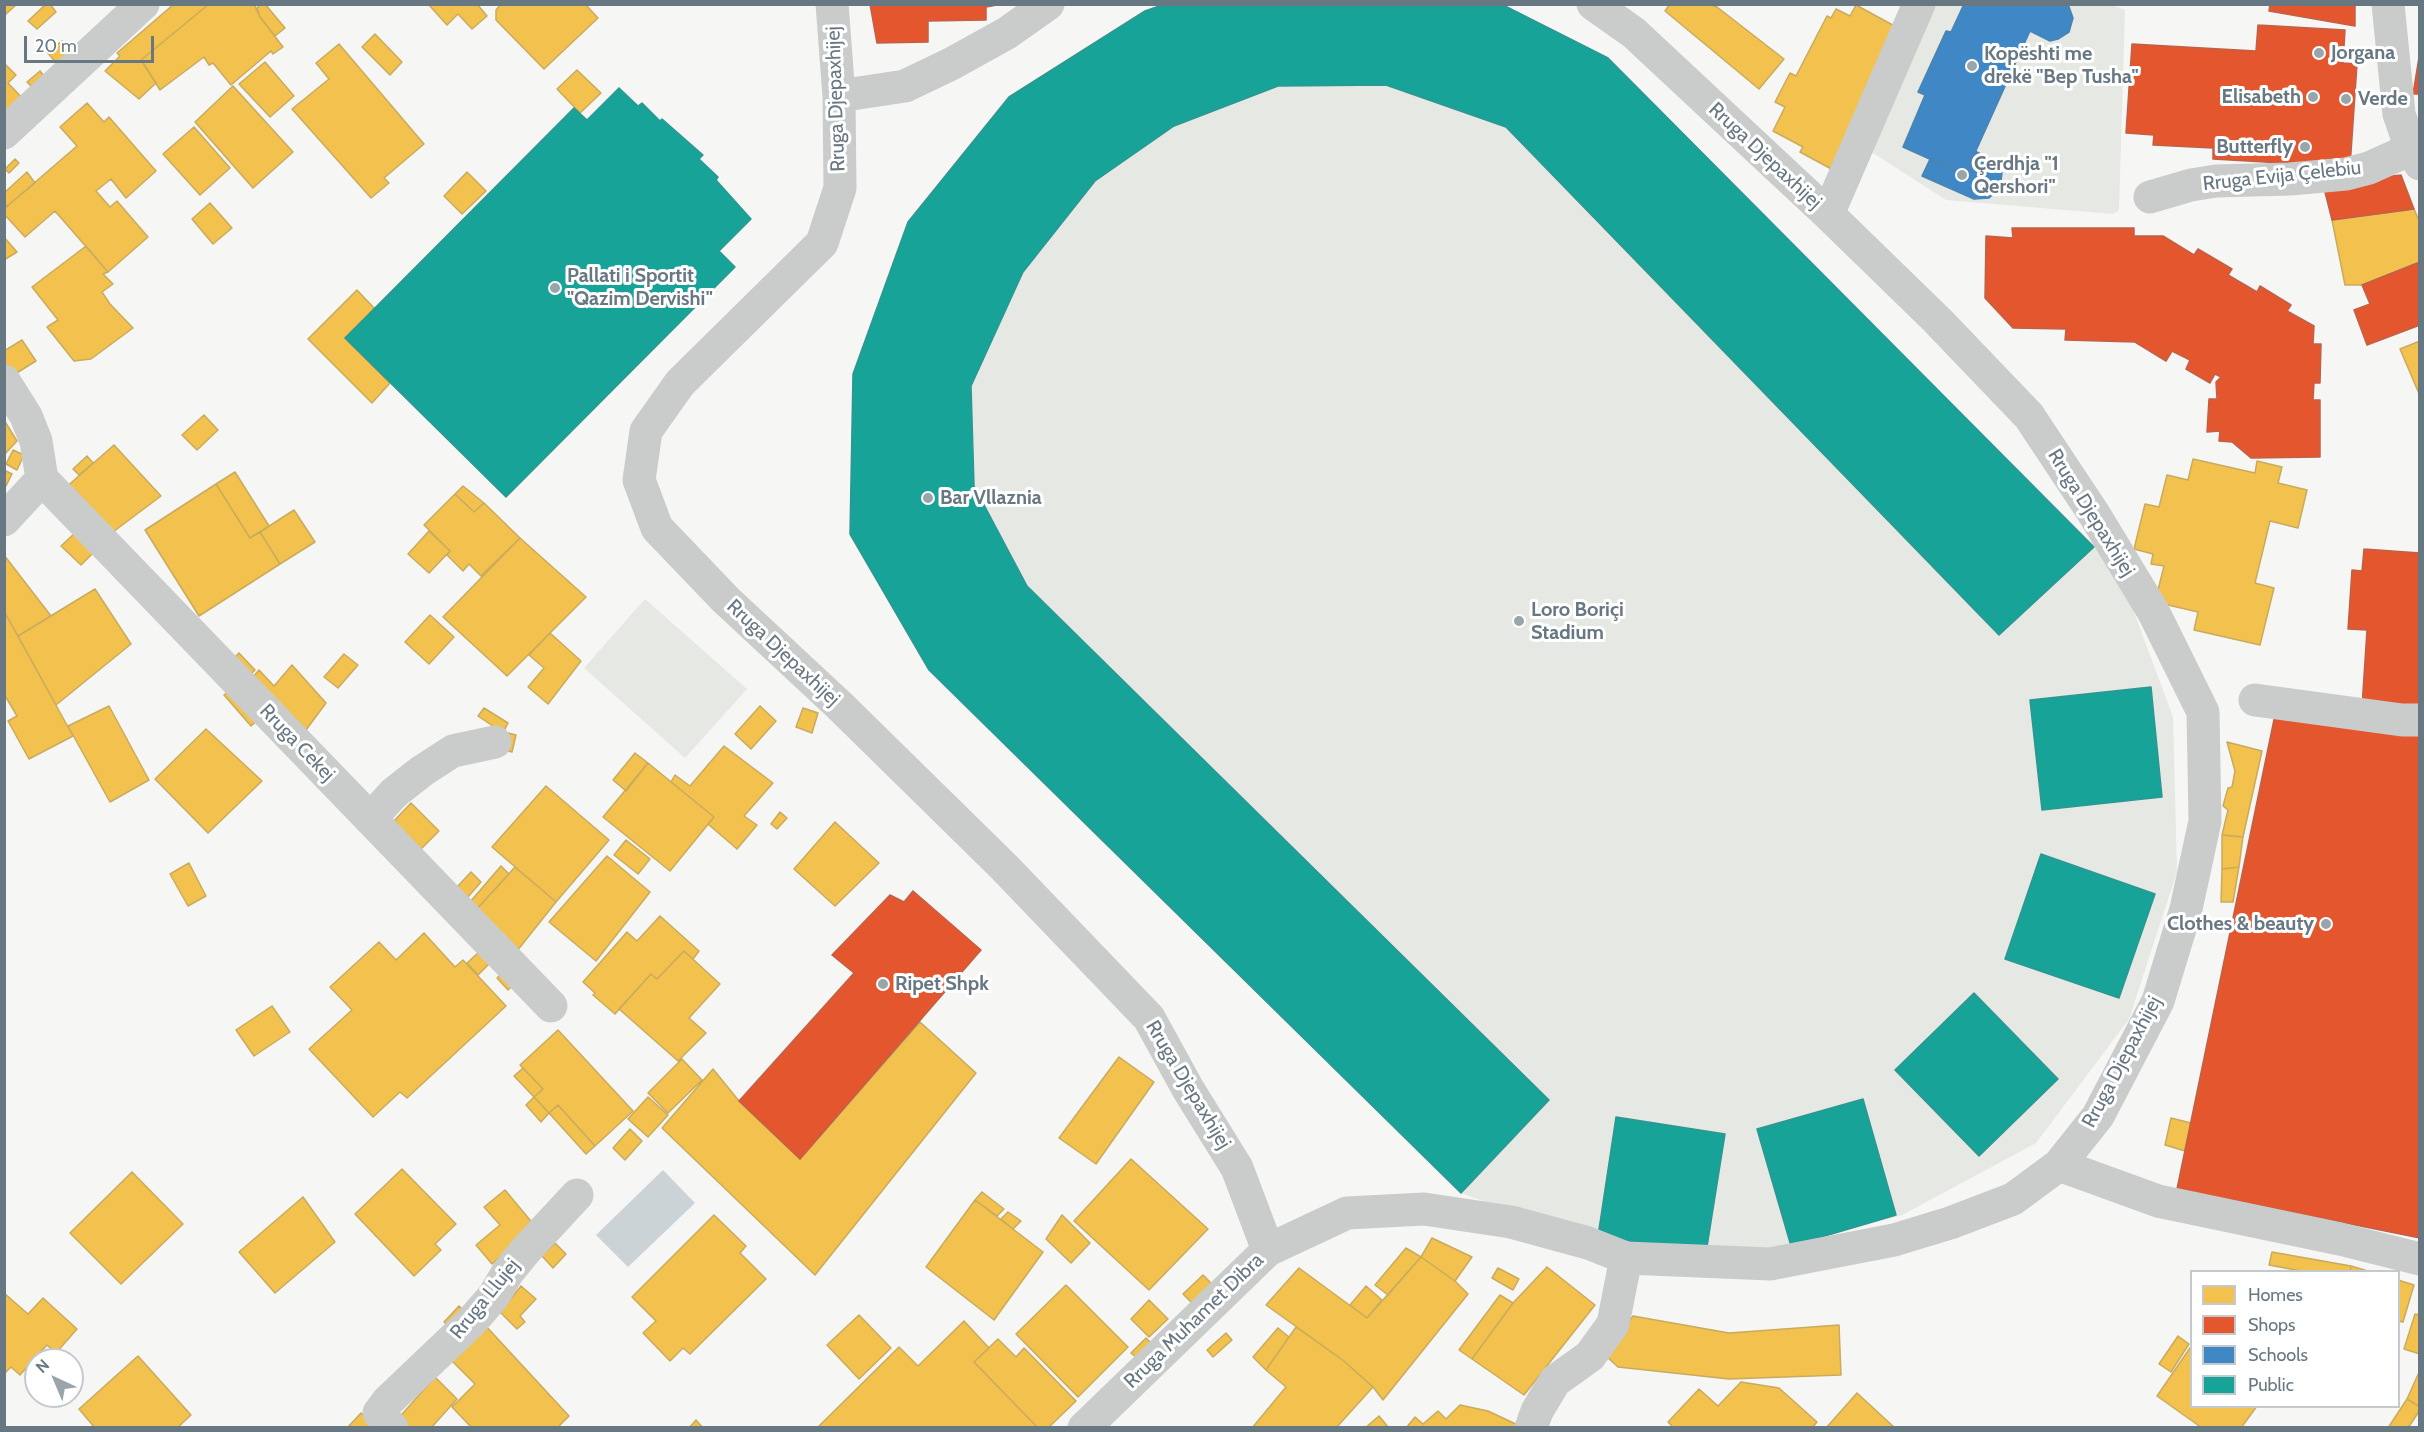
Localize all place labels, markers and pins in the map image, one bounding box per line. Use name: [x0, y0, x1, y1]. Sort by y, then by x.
place label: Jorgana: [2331, 41, 2395, 65]
place label: Kopështi me drekë "Bep Tusha": [1984, 42, 2139, 89]
marker: Jorgana: [2312, 46, 2326, 60]
marker: Kopështi me drekë "Bep Tusha": [1965, 59, 1979, 73]
place label: Elisabeth: [2222, 85, 2301, 109]
place label: Verde: [2358, 87, 2408, 111]
marker: Elisabeth: [2306, 90, 2320, 104]
marker: Verde: [2339, 92, 2353, 106]
place label: Butterfly: [2216, 135, 2293, 159]
marker: Butterfly: [2298, 140, 2312, 154]
place label: Çerdhja "1 Qershori": [1974, 152, 2059, 199]
marker: Çerdhja "1 Qershori": [1955, 168, 1969, 182]
place label: Pallati i Sportit "Qazim Dervishi": [567, 264, 713, 311]
marker: Pallati i Sportit "Qazim Dervishi": [548, 281, 562, 295]
place label: Bar Vllaznia: [940, 486, 1042, 510]
marker: Bar Vllaznia: [921, 491, 935, 505]
place label: Loro Boriçi Stadium: [1531, 598, 1624, 645]
marker: Loro Boriçi Stadium: [1512, 614, 1526, 628]
place label: Clothes & beauty: [2167, 912, 2314, 936]
marker: Clothes & beauty: [2319, 917, 2333, 931]
place label: Ripet Shpk: [895, 972, 989, 996]
marker: Ripet Shpk: [876, 977, 890, 991]

